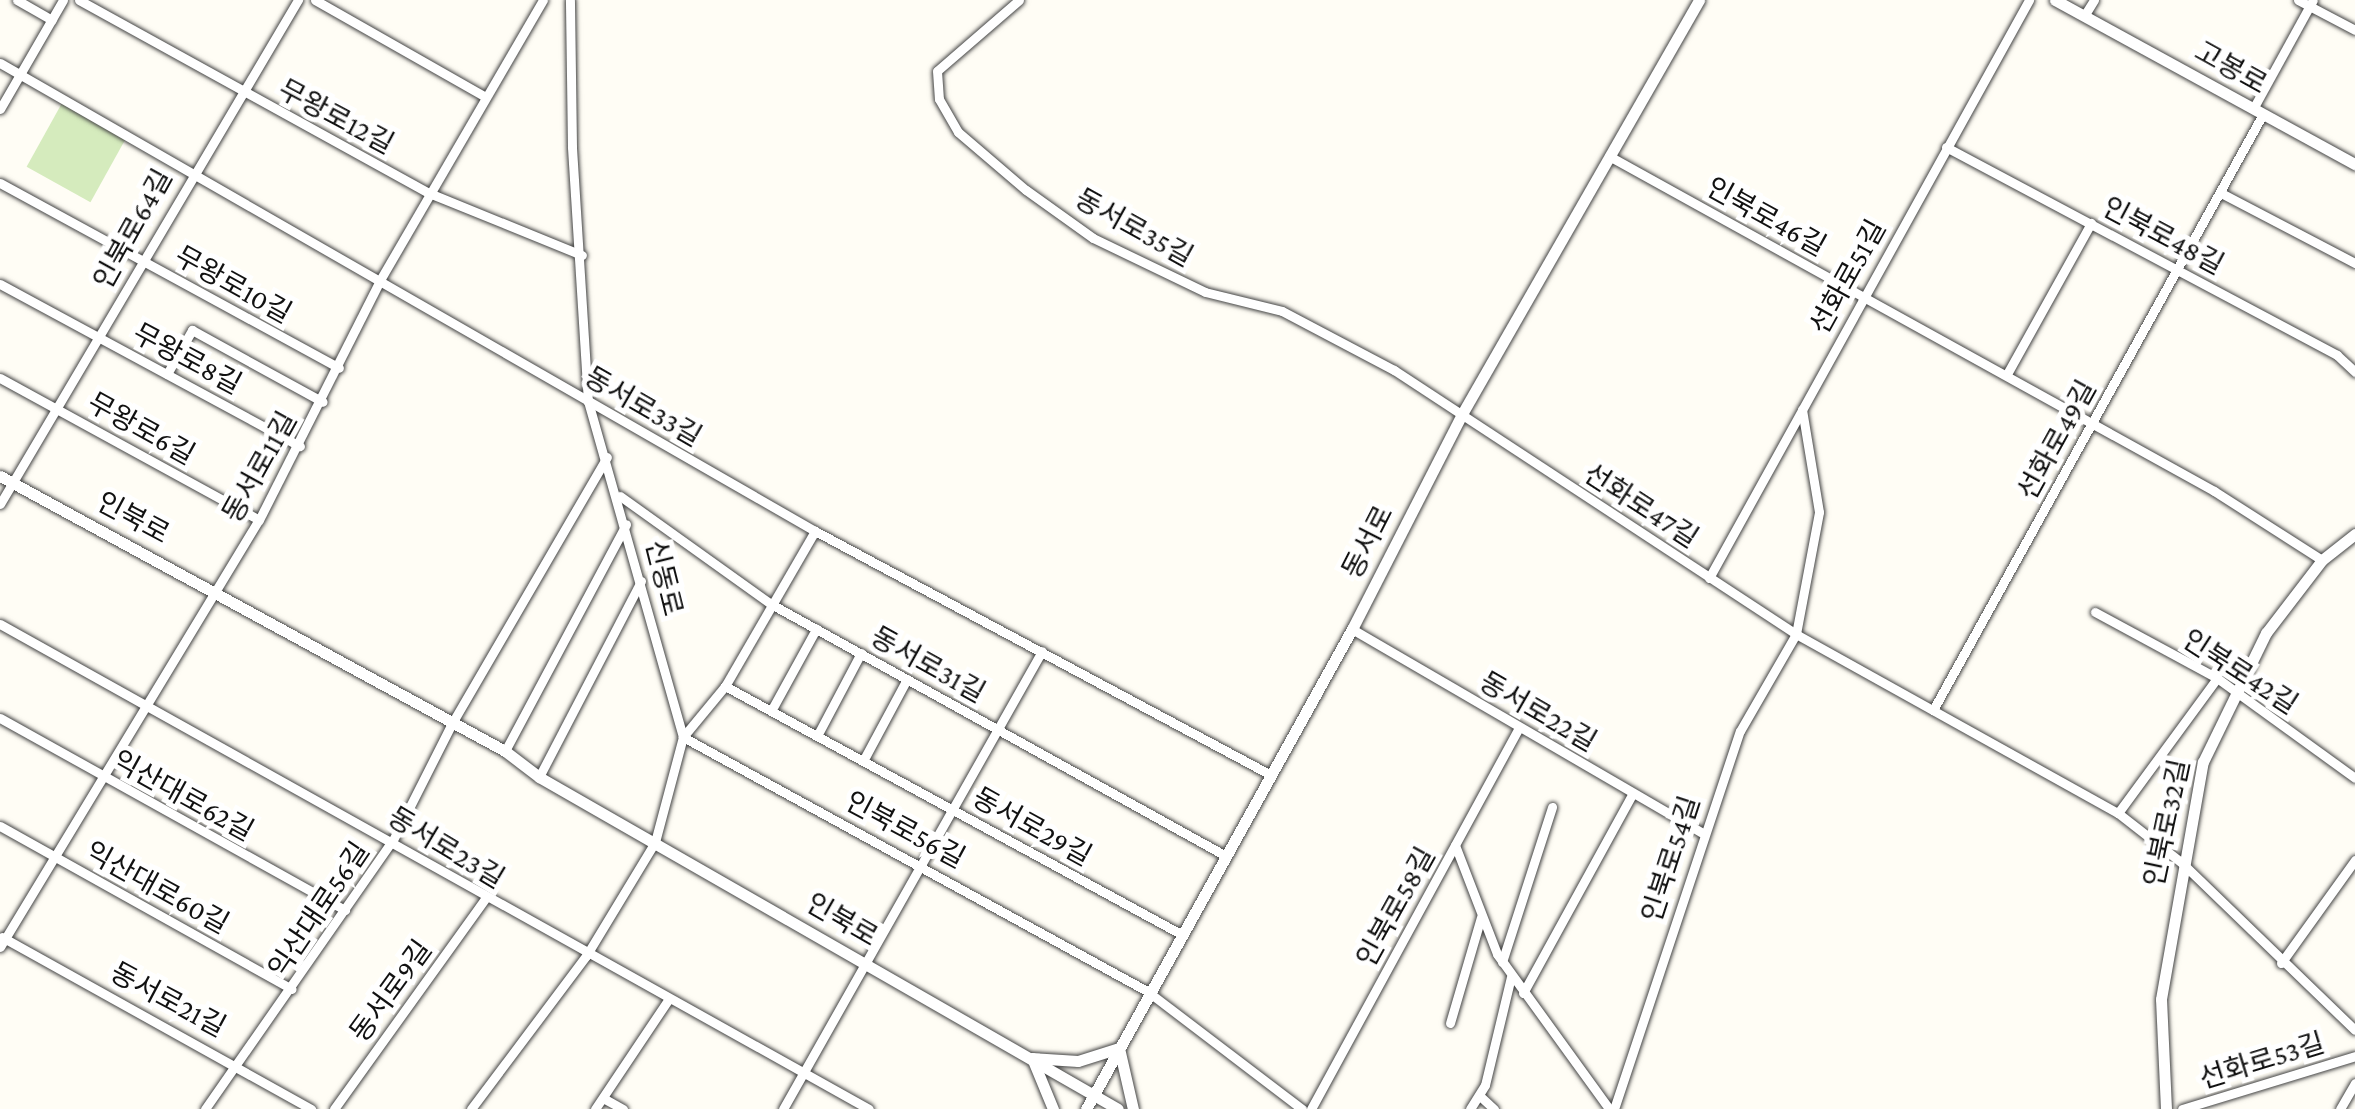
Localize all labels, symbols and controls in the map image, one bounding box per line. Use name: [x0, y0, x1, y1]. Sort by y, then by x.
street label: 고봉로: [2189, 35, 2273, 101]
street label: 무왕로12길: [273, 73, 399, 161]
street label: 인북로64길: [86, 163, 180, 295]
street label: 인북로46길: [1700, 170, 1832, 264]
street label: 동서로35길: [1069, 182, 1199, 274]
street label: 인북로48길: [2097, 190, 2229, 282]
street label: 선화로51길: [1803, 214, 1893, 340]
street label: 무왕로10길: [169, 239, 297, 331]
street label: 무왕로8길: [127, 316, 247, 402]
street label: 동서로33길: [579, 360, 707, 454]
street label: 선화로49길: [2010, 374, 2104, 506]
street label: 무왕로6길: [82, 386, 200, 472]
street label: 동서로11길: [216, 406, 304, 528]
street label: 선화로47길: [1578, 457, 1704, 555]
street label: 인북로: [91, 485, 175, 551]
street label: 동서로: [1335, 500, 1401, 584]
street label: 신동로: [638, 536, 690, 620]
street label: 동서로31길: [865, 620, 991, 710]
street label: 인북로42길: [2176, 622, 2304, 722]
street label: 동서로22길: [1473, 665, 1603, 759]
street label: 익산대로62길: [107, 744, 259, 848]
street label: 인북로32길: [2137, 756, 2197, 890]
street label: 동서로29길: [967, 781, 1097, 873]
street label: 인북로56길: [840, 785, 970, 875]
street label: 인북로54길: [1635, 792, 1707, 926]
street label: 동서로23길: [382, 800, 510, 896]
street label: 익산대로60길: [79, 835, 235, 941]
street label: 익산대로56길: [261, 836, 377, 984]
street label: 인북로58길: [1349, 841, 1443, 973]
street label: 인북로: [800, 886, 884, 954]
street label: 동서로9길: [343, 934, 439, 1048]
street label: 동서로21길: [105, 956, 231, 1044]
street label: 선화로53길: [2195, 1026, 2329, 1096]

